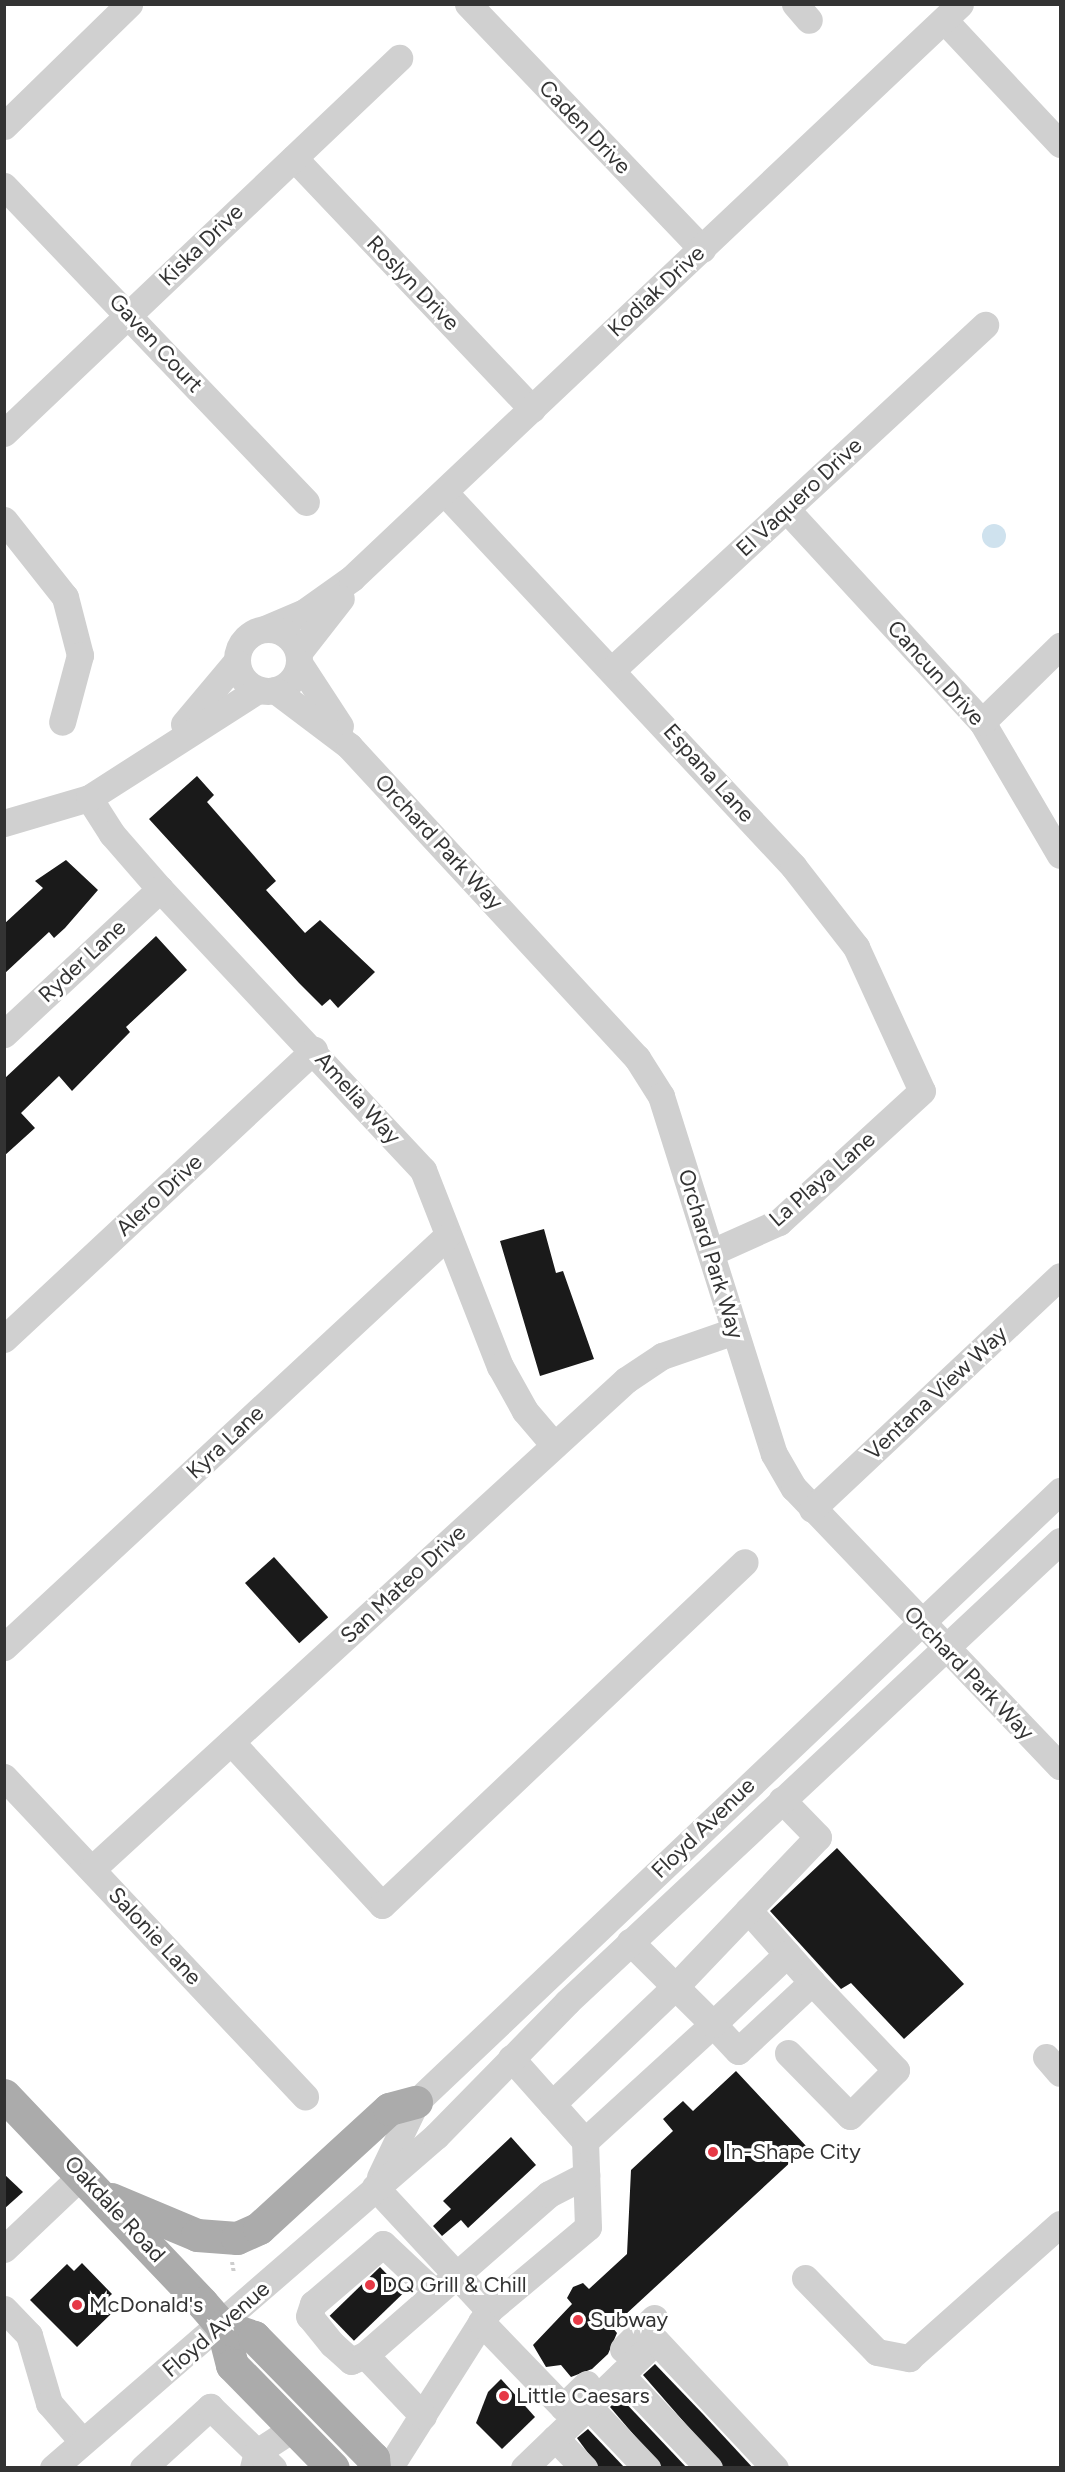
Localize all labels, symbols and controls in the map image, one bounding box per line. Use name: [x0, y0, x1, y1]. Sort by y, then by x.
street label: Caden Drive: [534, 74, 636, 180]
street label: Kiska Drive: [153, 198, 249, 292]
street label: Roslyn Drive: [361, 230, 465, 336]
street label: Kodiak Drive: [602, 240, 710, 342]
street label: Gaven Court: [104, 288, 208, 398]
street label: El Vaquero Drive: [731, 432, 867, 562]
street label: Cancun Drive: [882, 615, 990, 731]
street label: Espana Lane: [658, 718, 760, 828]
street label: Orchard Park Way: [369, 769, 509, 915]
street label: Ryder Lane: [33, 914, 131, 1008]
street label: Amelia Way: [310, 1046, 406, 1150]
street label: La Playa Lane: [764, 1126, 880, 1232]
street label: Alero Drive: [110, 1148, 208, 1242]
street label: Orchard Park Way: [673, 1166, 749, 1342]
street label: Ventana View Way: [859, 1320, 1013, 1466]
street label: Kyra Lane: [181, 1400, 269, 1484]
street label: San Mateo Drive: [335, 1519, 471, 1649]
street label: Orchard Park Way: [898, 1601, 1040, 1745]
street label: Floyd Avenue: [646, 1772, 760, 1884]
street label: Salonie Lane: [103, 1882, 207, 1990]
place label: In-Shape City: [725, 2139, 861, 2165]
marker: In-Shape City: [706, 2145, 720, 2159]
street label: Oakdale Road: [59, 2150, 171, 2268]
place label: DQ Grill & Chill: [382, 2272, 527, 2298]
street label: Floyd Avenue: [157, 2275, 275, 2383]
marker: DQ Grill & Chill: [363, 2278, 377, 2292]
place label: McDonald's: [89, 2292, 203, 2318]
marker: McDonald's: [70, 2298, 84, 2312]
place label: Subway: [590, 2307, 668, 2333]
marker: Subway: [571, 2313, 585, 2327]
place label: Little Caesars: [516, 2383, 650, 2409]
marker: Little Caesars: [497, 2389, 511, 2403]

